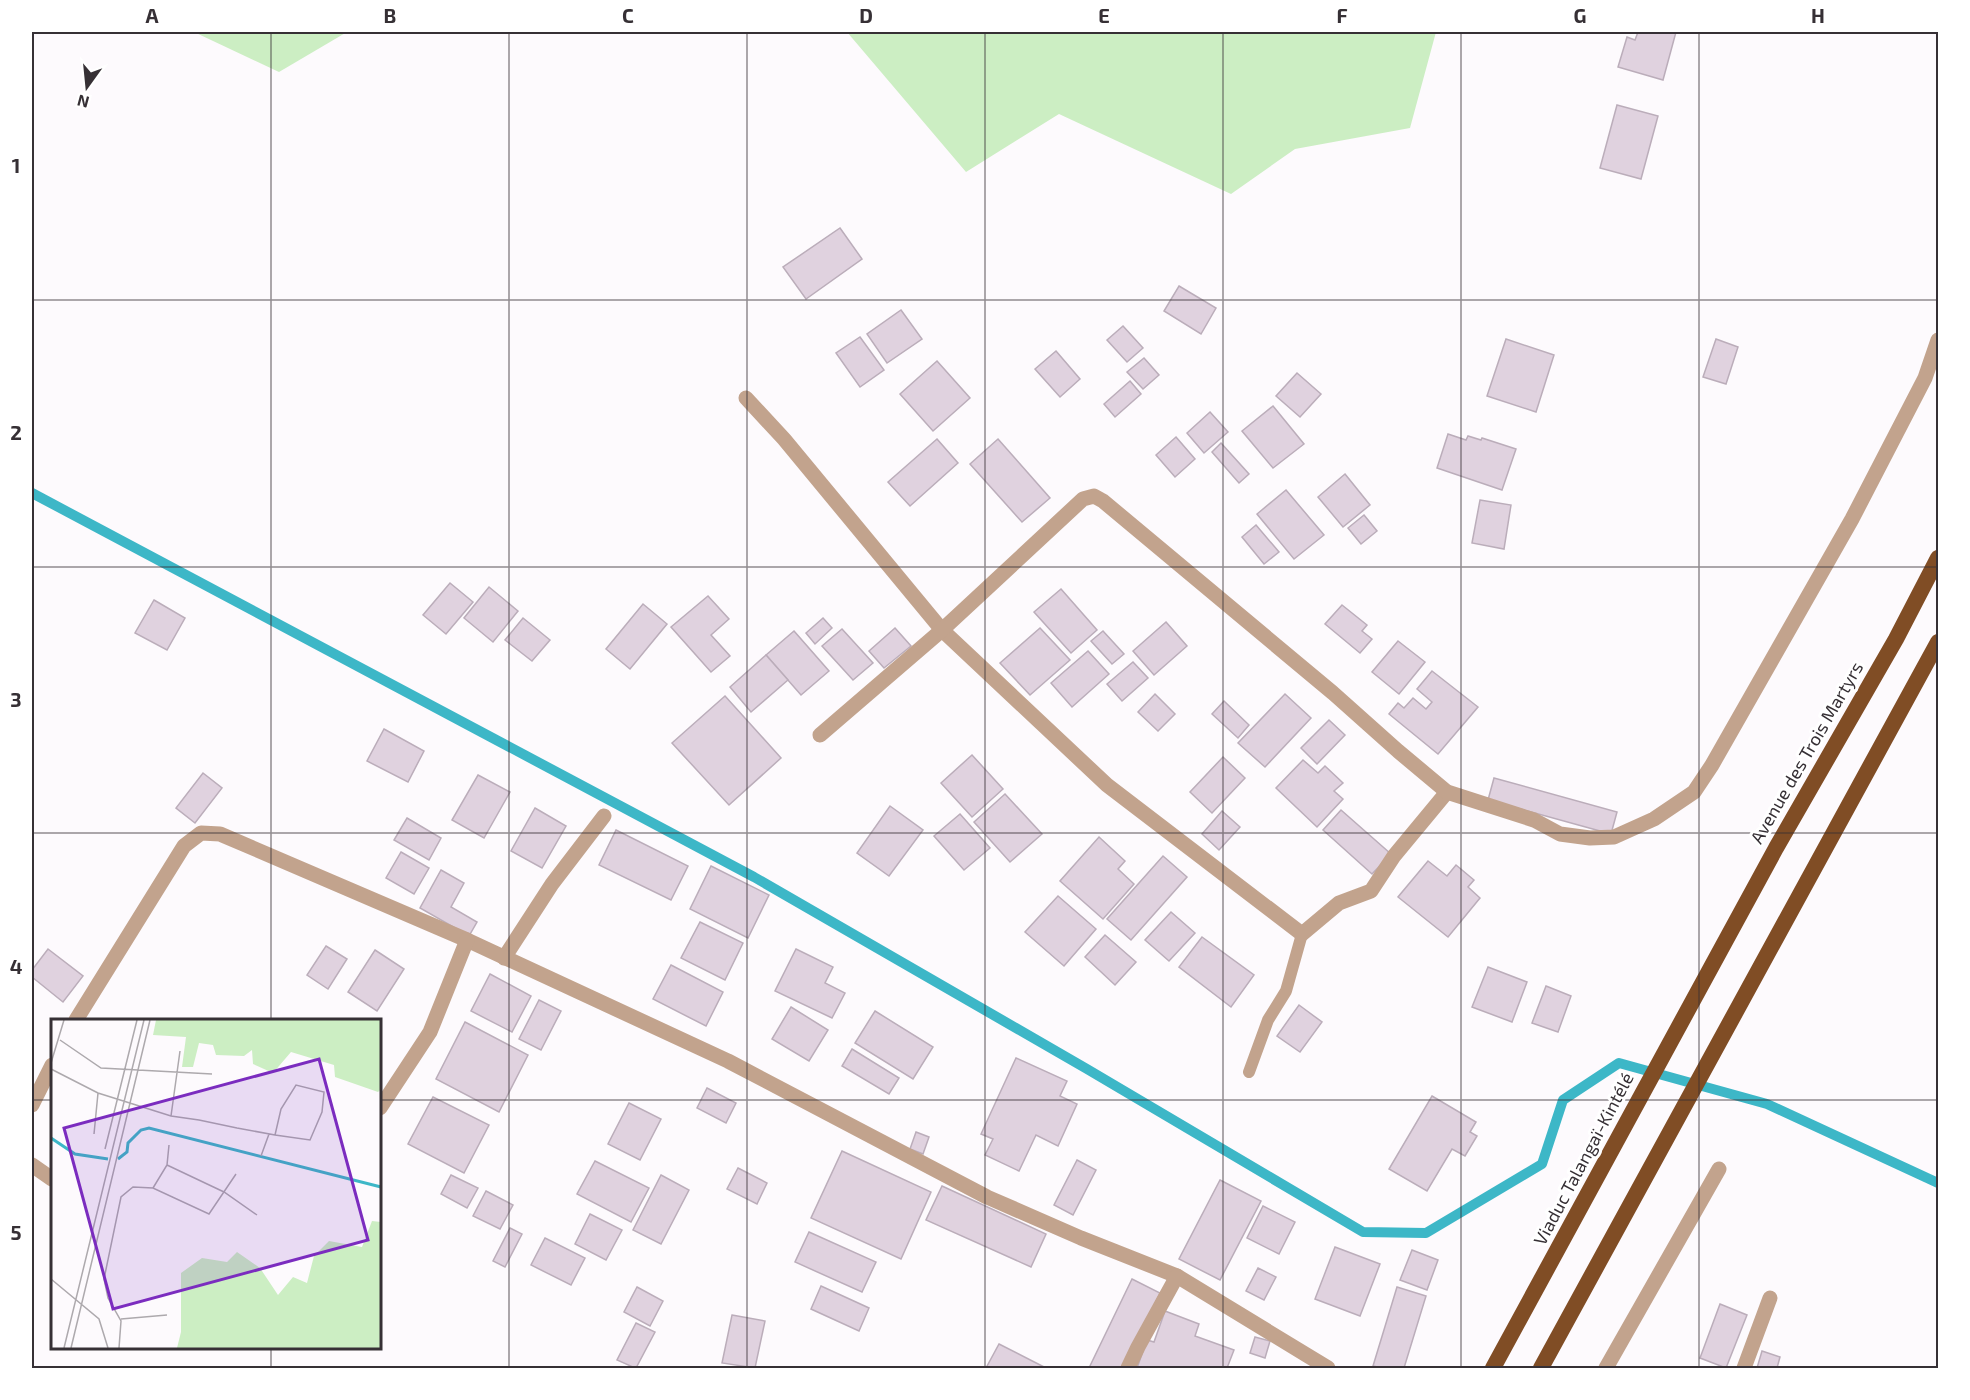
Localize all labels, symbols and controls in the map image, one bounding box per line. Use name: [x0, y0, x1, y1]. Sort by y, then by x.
text: A: [145, 3, 159, 27]
text: B: [384, 3, 396, 27]
text: C: [622, 3, 634, 27]
text: D: [859, 3, 873, 27]
text: E: [1098, 3, 1110, 27]
text: F: [1336, 3, 1348, 27]
text: G: [1574, 3, 1586, 27]
text: H: [1811, 3, 1825, 27]
north arrow: [57, 57, 117, 117]
text: N: [75, 91, 91, 113]
text: 1: [12, 153, 20, 177]
text: 2: [10, 420, 22, 444]
street label: Avenue des Trois Martyrs: [1745, 658, 1867, 847]
text: 3: [10, 687, 22, 711]
text: 4: [10, 954, 23, 978]
inset map: [51, 1019, 381, 1349]
street label: Viaduc Talangaï-Kintélé: [1528, 1069, 1638, 1249]
text: 5: [10, 1220, 22, 1244]

